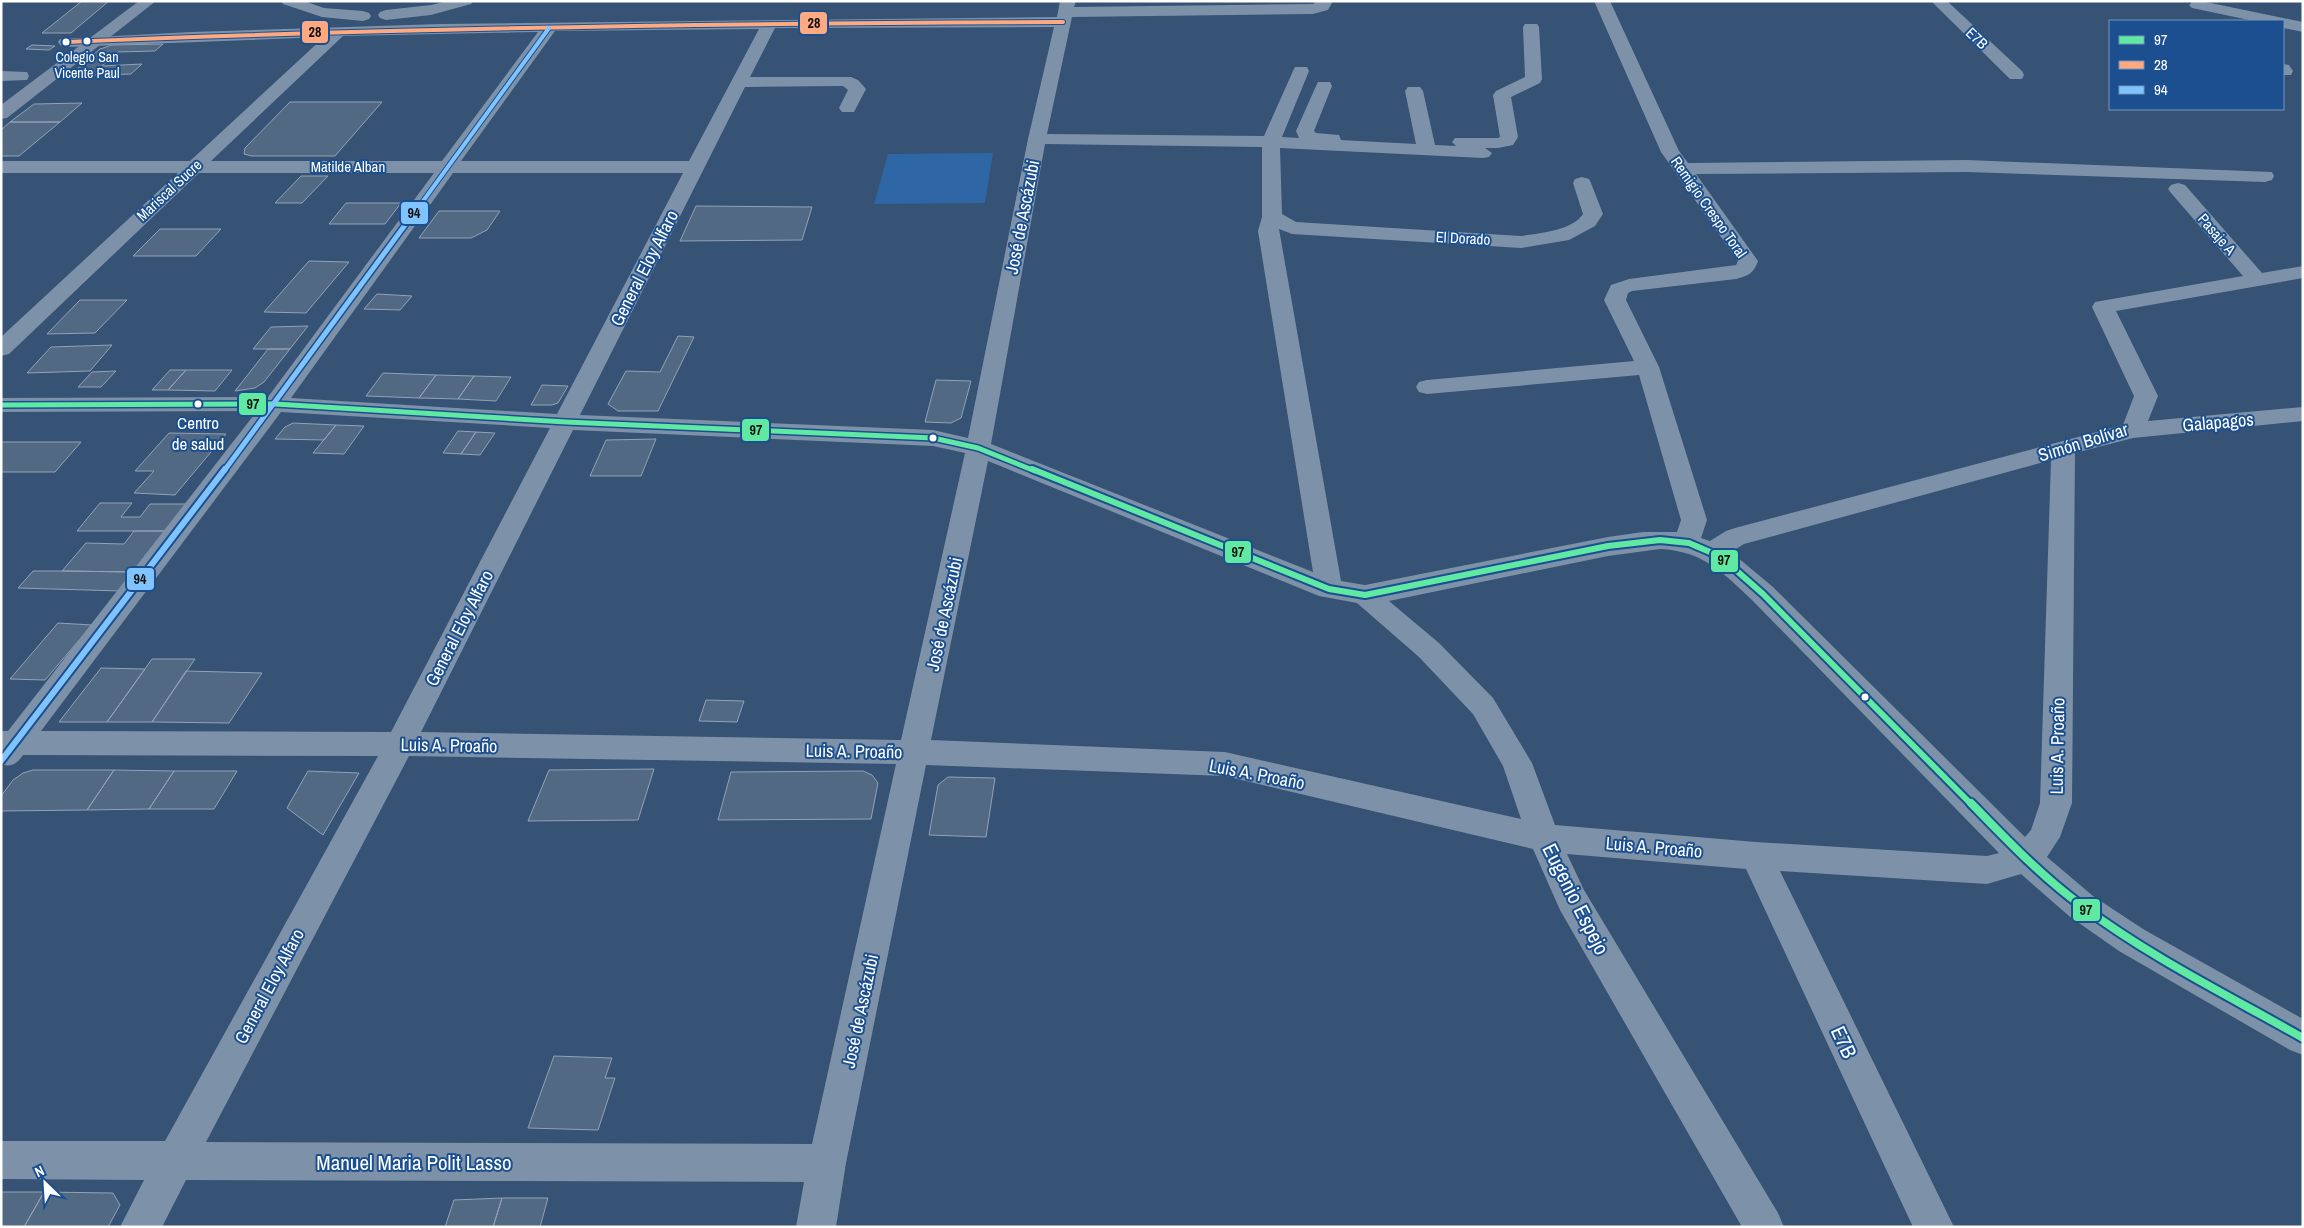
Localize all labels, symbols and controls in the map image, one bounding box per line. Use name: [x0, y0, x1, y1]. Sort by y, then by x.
line badge: 28: [799, 11, 828, 35]
text: 28: [808, 14, 820, 32]
line badge: 28: [301, 20, 329, 44]
legend: [2109, 20, 2284, 110]
street label: E7B: [1961, 22, 1993, 54]
text: 28: [309, 23, 321, 41]
text: 97: [2154, 29, 2168, 50]
marker: Colegio San Vicente Paul: [82, 36, 92, 46]
unlabelled marker: [61, 37, 71, 47]
place label: Colegio San Vicente Paul: [55, 48, 119, 82]
text: 28: [2154, 54, 2168, 75]
text: 94: [2154, 79, 2168, 100]
street label: Remigio Crespo Toral: [1666, 152, 1752, 262]
street label: Mariscal Sucre: [132, 154, 206, 226]
street label: Matilde Alban: [311, 156, 385, 177]
street label: José de Ascázubi: [999, 158, 1045, 276]
line badge: 94: [400, 201, 429, 225]
text: 94: [408, 204, 421, 222]
street label: General Eloy Alfaro: [604, 206, 684, 330]
street label: Pasaje A: [2193, 209, 2241, 260]
street label: El Dorado: [1435, 226, 1491, 250]
line badge: 97: [238, 392, 267, 416]
text: 97: [247, 395, 260, 413]
marker: Centro de salud: [193, 399, 203, 409]
street label: Galapagos: [2181, 406, 2255, 438]
place label: Centro de salud: [172, 411, 224, 455]
street label: Simón Bolívar: [2035, 416, 2131, 468]
line badge: 97: [741, 418, 770, 442]
text: 97: [750, 421, 763, 439]
unlabelled marker: [928, 433, 938, 443]
line badge: 97: [1224, 540, 1252, 564]
text: 97: [1232, 543, 1245, 561]
line badge: 97: [1710, 549, 1739, 573]
text: 97: [1718, 551, 1731, 569]
street label: José de Ascázubi: [920, 555, 968, 673]
street label: General Eloy Alfaro: [419, 566, 499, 690]
line badge: 94: [126, 567, 155, 591]
text: 94: [134, 570, 147, 588]
unlabelled marker: [1860, 692, 1870, 702]
street label: Luis A. Proaño: [2044, 697, 2070, 795]
street label: Luis A. Proaño: [400, 732, 498, 758]
street label: Luis A. Proaño: [805, 738, 903, 764]
street label: Luis A. Proaño: [1207, 752, 1307, 796]
street label: Luis A. Proaño: [1605, 830, 1703, 864]
street label: Eugenio Espejo: [1535, 838, 1617, 960]
line badge: 97: [2072, 898, 2101, 922]
text: 97: [2080, 901, 2093, 919]
street label: General Eloy Alfaro: [228, 924, 310, 1048]
street label: José de Ascázubi: [836, 952, 884, 1070]
street label: E7B: [1824, 1021, 1864, 1063]
street label: Manuel Maria Polit Lasso: [316, 1148, 512, 1177]
north arrow: [20, 1158, 70, 1208]
text: N: [32, 1161, 47, 1181]

